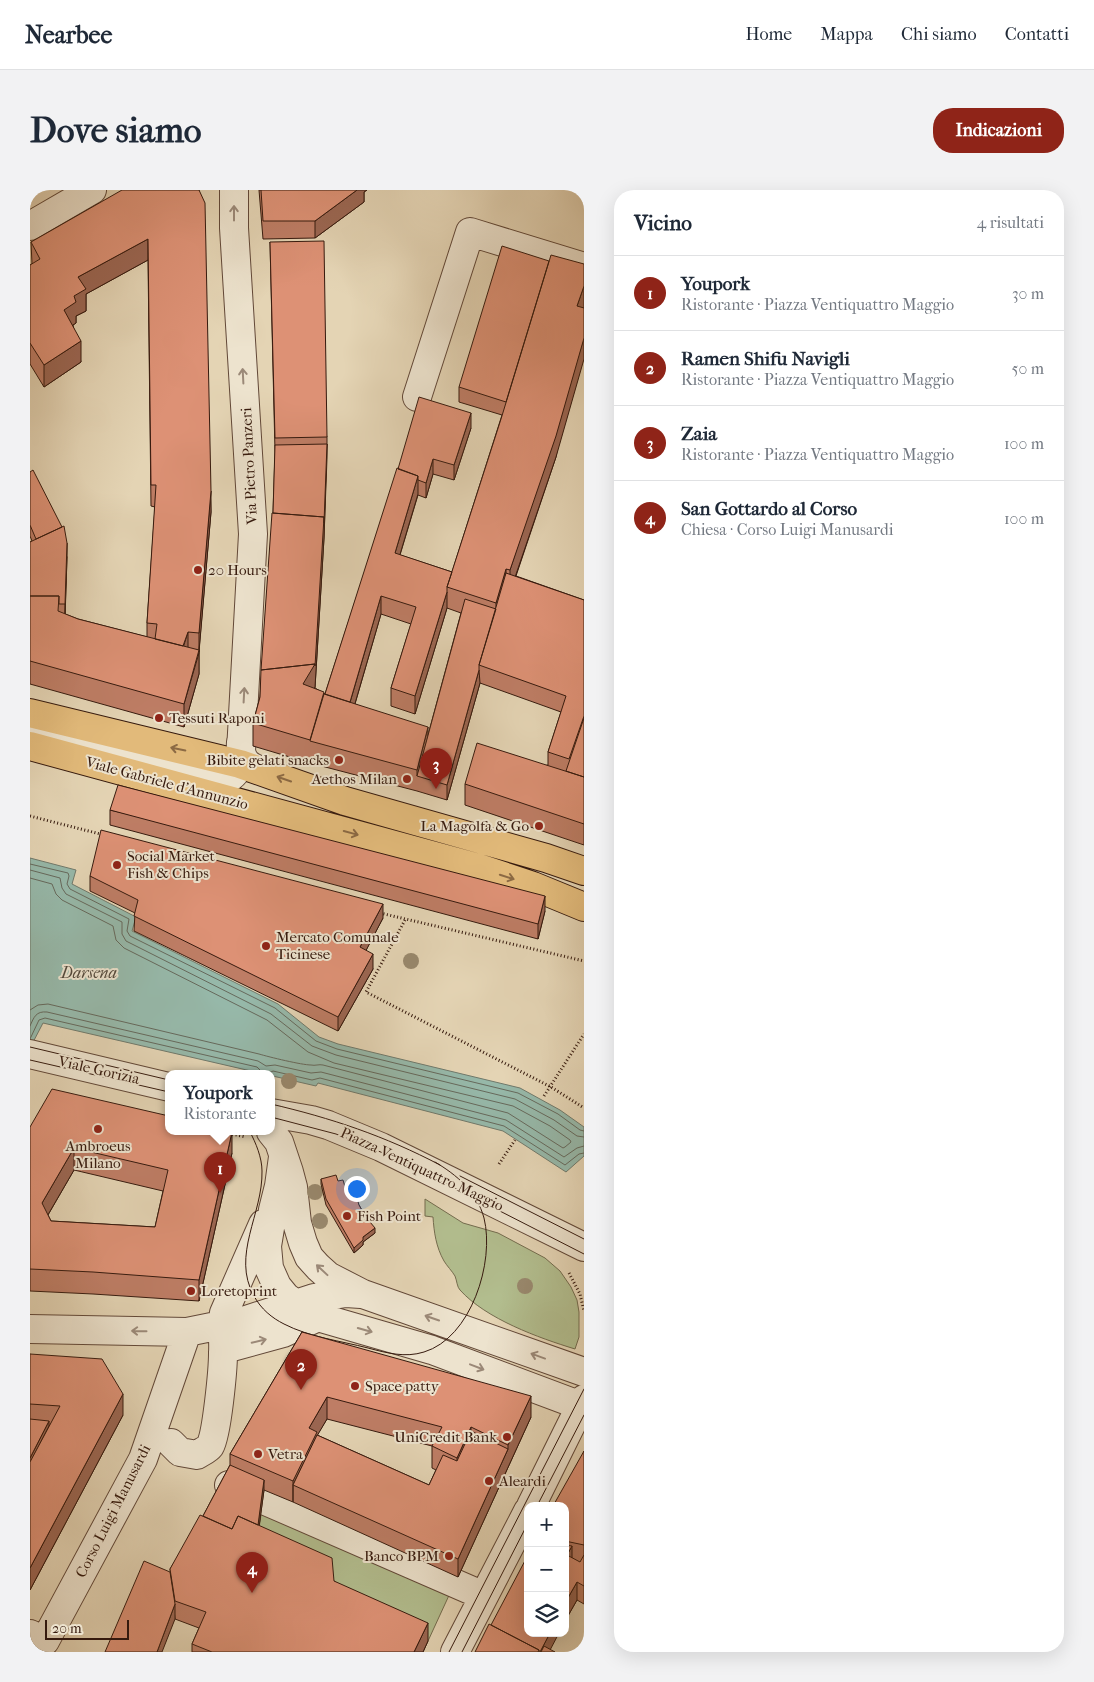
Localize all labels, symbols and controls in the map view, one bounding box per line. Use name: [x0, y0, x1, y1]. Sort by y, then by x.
text: Nearbee: [25, 21, 112, 49]
text: Home: [745, 24, 792, 45]
text: Mappa: [820, 24, 873, 45]
text: Chi siamo: [901, 24, 977, 45]
text: Contatti: [1005, 24, 1069, 45]
button: Indicazioni: [933, 108, 1064, 153]
text: Dove siamo: [30, 110, 202, 151]
one-way arrow: [229, 206, 239, 222]
text: Vicino: [634, 211, 692, 235]
text: 4 risultati: [977, 213, 1044, 232]
text: Youpork: [681, 273, 750, 295]
text: 1: [647, 284, 653, 303]
text: 30 m: [1012, 284, 1044, 303]
text: Ristorante · Piazza Ventiquattro Maggio: [681, 295, 954, 314]
text: Ramen Shifu Navigli: [681, 348, 850, 370]
text: 2: [646, 359, 654, 378]
text: 50 m: [1012, 359, 1044, 378]
one-way arrow: [239, 368, 248, 384]
text: Ristorante · Piazza Ventiquattro Maggio: [681, 370, 954, 389]
street label: Via Pietro Panzeri: [237, 407, 261, 526]
text: Zaia: [681, 423, 717, 445]
text: 3: [647, 434, 653, 453]
text: 100 m: [1004, 434, 1044, 453]
text: Ristorante · Piazza Ventiquattro Maggio: [681, 445, 954, 464]
text: San Gottardo al Corso: [681, 498, 857, 520]
text: 4: [645, 509, 655, 528]
text: 100 m: [1004, 509, 1044, 528]
text: Chiesa · Corso Luigi Manusardi: [681, 520, 893, 539]
place label: 20 Hours: [208, 561, 267, 579]
marker: 20 Hours: [192, 564, 204, 576]
one-way arrow: [240, 687, 249, 703]
place label: Tessuti Raponi: [169, 709, 265, 727]
marker: Tessuti Raponi: [153, 712, 165, 724]
one-way arrow: [170, 744, 186, 753]
pin: 3: [420, 748, 452, 789]
place label: Bibite gelati snacks: [206, 751, 329, 769]
street label: Viale Gabriele d'Annunzio: [83, 752, 250, 813]
marker: Bibite gelati snacks: [333, 754, 345, 766]
place label: Aethos Milan: [311, 770, 397, 788]
one-way arrow: [277, 773, 293, 783]
marker: Aethos Milan: [401, 773, 413, 785]
place label: La Magolfa & Go: [421, 817, 529, 835]
marker: La Magolfa & Go: [533, 820, 545, 832]
one-way arrow: [342, 829, 358, 838]
place label: Social Market Fish & Chips: [127, 847, 216, 882]
marker: Social Market Fish & Chips: [111, 859, 123, 871]
one-way arrow: [499, 873, 515, 882]
place label: Mercato Comunale Ticinese: [276, 928, 399, 963]
marker: Mercato Comunale Ticinese: [260, 940, 272, 952]
water label: Darsena: [60, 963, 117, 982]
street label: Viale Gorizia: [56, 1052, 142, 1088]
popup: [165, 1070, 275, 1135]
text: Youpork: [184, 1082, 252, 1104]
text: Ristorante: [184, 1104, 256, 1123]
marker: Ambroeus Milano: [92, 1123, 104, 1135]
street label: Piazza Ventiquattro Maggio: [337, 1123, 507, 1215]
place label: Ambroeus Milano: [64, 1137, 131, 1172]
pin: 1: [204, 1152, 236, 1193]
your location: [344, 1176, 370, 1202]
place label: Fish Point: [357, 1207, 422, 1225]
marker: Fish Point: [341, 1210, 353, 1222]
one-way arrow: [315, 1264, 328, 1276]
place label: Loretoprint: [201, 1282, 278, 1300]
marker: Loretoprint: [185, 1285, 197, 1297]
one-way arrow: [425, 1313, 440, 1322]
one-way arrow: [357, 1325, 373, 1335]
one-way arrow: [131, 1327, 147, 1336]
one-way arrow: [250, 1335, 266, 1345]
pin: 2: [285, 1349, 317, 1390]
one-way arrow: [531, 1351, 546, 1360]
one-way arrow: [469, 1363, 484, 1372]
place label: Space patty: [365, 1377, 440, 1395]
marker: Space patty: [349, 1380, 361, 1392]
place label: UniCredit Bank: [394, 1428, 497, 1446]
marker: UniCredit Bank: [501, 1431, 513, 1443]
street label: Corso Luigi Manusardi: [72, 1441, 155, 1581]
place label: Vetra: [267, 1445, 304, 1463]
marker: Vetra: [252, 1448, 264, 1460]
place label: Aleardi: [498, 1472, 546, 1490]
marker: Aleardi: [483, 1475, 495, 1487]
map controls: [524, 1502, 569, 1637]
button: +: [524, 1502, 569, 1547]
place label: Banco BPM: [364, 1547, 439, 1565]
button: −: [524, 1547, 569, 1592]
marker: Banco BPM: [443, 1550, 455, 1562]
pin: 4: [236, 1552, 268, 1593]
button: layers: [524, 1592, 569, 1637]
scale bar: [45, 1617, 129, 1640]
text: 20 m: [52, 1620, 82, 1637]

